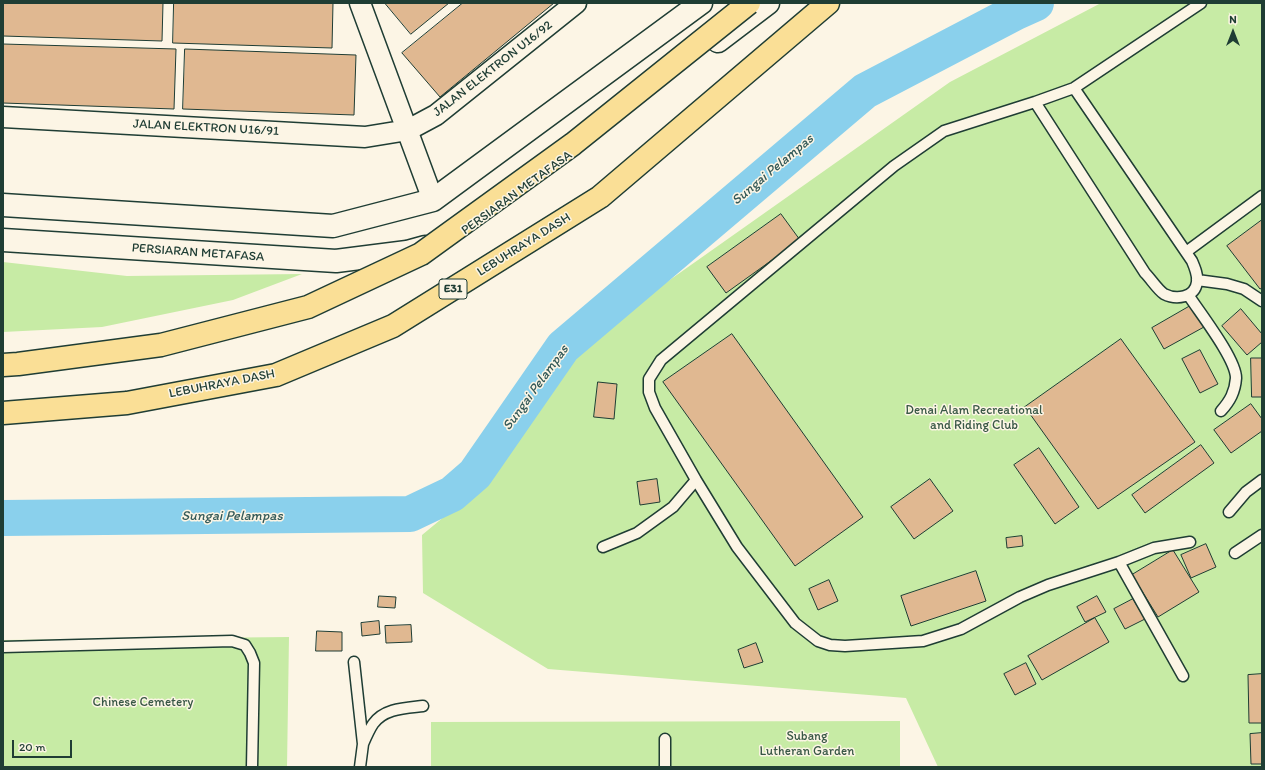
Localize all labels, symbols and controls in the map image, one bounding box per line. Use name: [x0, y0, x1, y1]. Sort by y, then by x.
north arrow: [1213, 12, 1253, 52]
text: N: [1229, 13, 1237, 26]
street label: JALAN ELEKTRON U16/92: [430, 18, 556, 120]
street label: JALAN ELEKTRON U16/91: [133, 116, 279, 140]
water label: Sungai Pelampas: [729, 131, 817, 209]
street label: PERSIARAN METAFASA: [459, 148, 575, 238]
street label: LEBUHRAYA DASH: [474, 210, 574, 280]
street label: PERSIARAN METAFASA: [131, 241, 265, 265]
road number: E31: [439, 279, 467, 299]
water label: Sungai Pelampas: [499, 342, 573, 434]
street label: LEBUHRAYA DASH: [168, 366, 276, 402]
park label: Denai Alam Recreational and Riding Club: [905, 403, 1043, 434]
water label: Sungai Pelampas: [181, 508, 283, 524]
park label: Chinese Cemetery: [93, 695, 193, 711]
park label: Subang Lutheran Garden: [760, 729, 854, 760]
scale bar: [14, 732, 74, 758]
text: 20 m: [19, 740, 46, 754]

